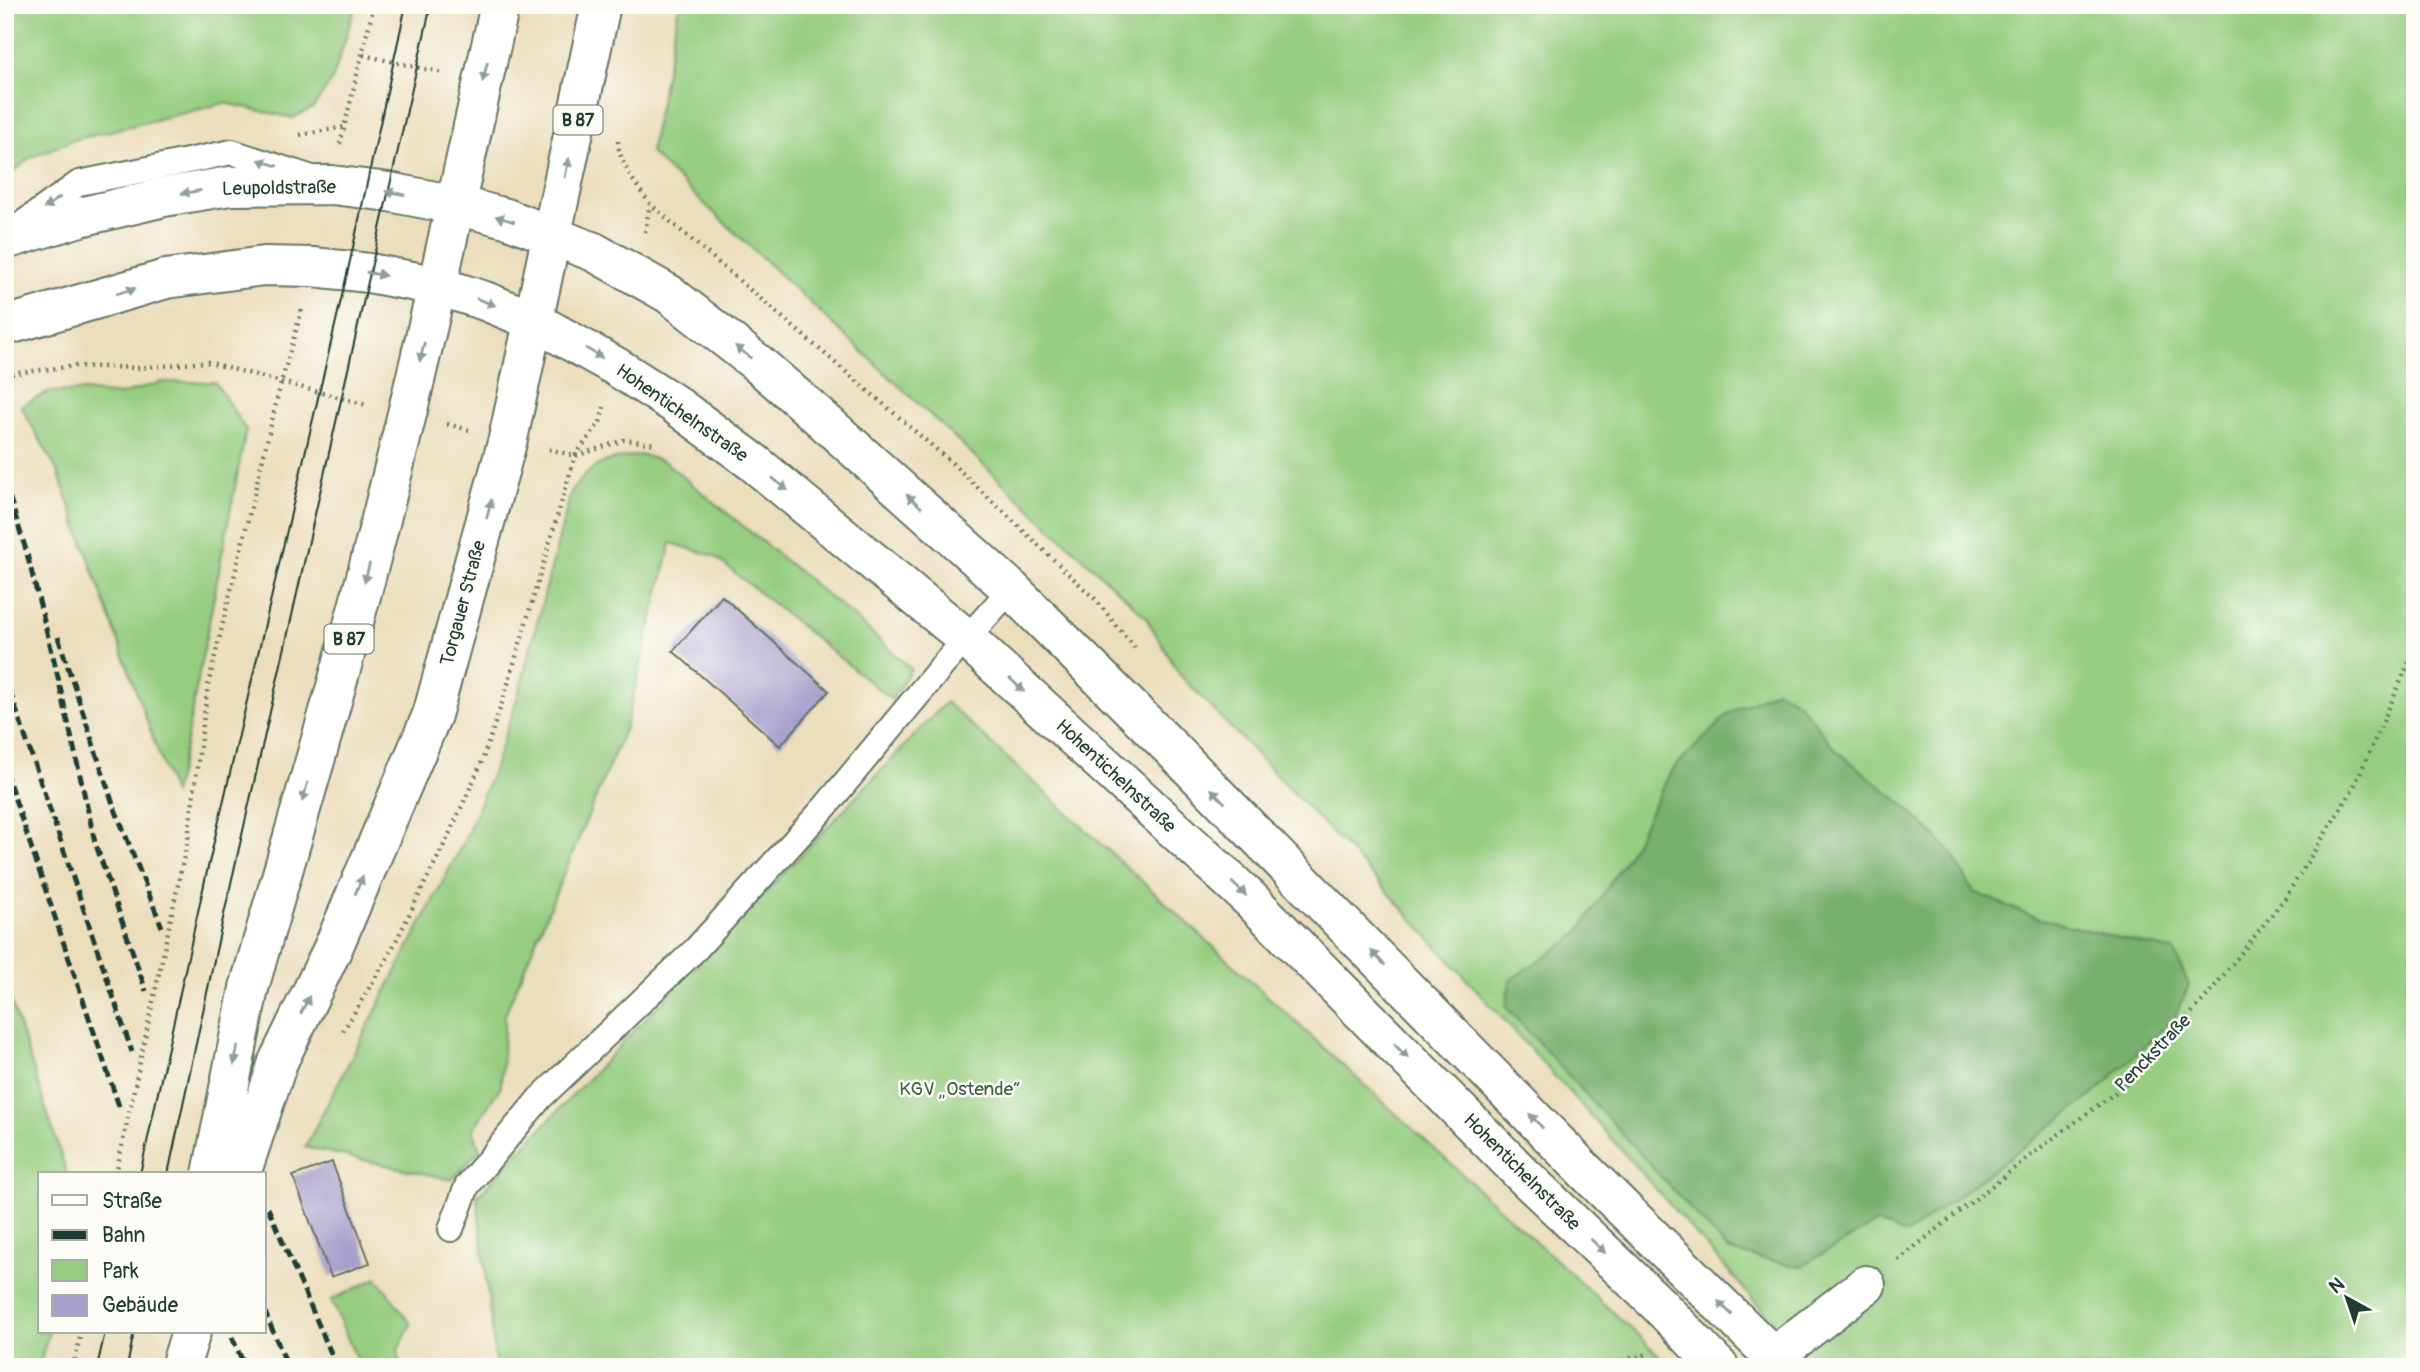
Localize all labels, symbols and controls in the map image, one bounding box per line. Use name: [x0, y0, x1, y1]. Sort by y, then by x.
one-way arrow: [479, 61, 490, 83]
road number: B 87: [554, 106, 602, 134]
one-way arrow: [562, 157, 573, 179]
one-way arrow: [257, 158, 278, 168]
street label: Leupoldstraße: [222, 175, 337, 201]
one-way arrow: [180, 187, 202, 198]
one-way arrow: [384, 188, 406, 199]
one-way arrow: [43, 196, 61, 210]
one-way arrow: [495, 213, 516, 223]
one-way arrow: [365, 269, 387, 280]
one-way arrow: [116, 285, 137, 295]
one-way arrow: [476, 296, 497, 307]
one-way arrow: [416, 341, 427, 363]
one-way arrow: [734, 344, 752, 359]
one-way arrow: [585, 347, 604, 360]
street label: Hohentichelnstraße: [611, 358, 753, 468]
one-way arrow: [772, 476, 789, 491]
one-way arrow: [906, 494, 923, 509]
one-way arrow: [484, 498, 495, 520]
street label: Torgauer Straße: [435, 537, 491, 668]
one-way arrow: [361, 562, 372, 584]
road number: B 87: [324, 624, 374, 654]
one-way arrow: [1008, 677, 1026, 693]
street label: Hohentichelnstraße: [1051, 714, 1182, 838]
one-way arrow: [300, 782, 310, 803]
one-way arrow: [1211, 788, 1227, 805]
one-way arrow: [353, 875, 365, 895]
one-way arrow: [1230, 881, 1248, 897]
one-way arrow: [1369, 950, 1386, 967]
one-way arrow: [300, 995, 311, 1015]
street label: Penckstraße: [2110, 1008, 2197, 1097]
one-way arrow: [1393, 1042, 1409, 1059]
one-way arrow: [230, 1044, 241, 1066]
park label: KGV „Ostende“: [899, 1077, 1021, 1101]
street label: Hohentichelnstraße: [1458, 1108, 1586, 1236]
one-way arrow: [1528, 1113, 1545, 1130]
legend: [38, 1172, 266, 1334]
text: Straße: [102, 1188, 162, 1215]
text: Bahn: [102, 1222, 145, 1249]
one-way arrow: [1589, 1237, 1606, 1254]
text: Park: [102, 1258, 139, 1285]
north arrow: [2312, 1264, 2382, 1334]
text: N: [2324, 1272, 2349, 1299]
text: Gebäude: [102, 1292, 179, 1319]
one-way arrow: [1717, 1301, 1734, 1317]

